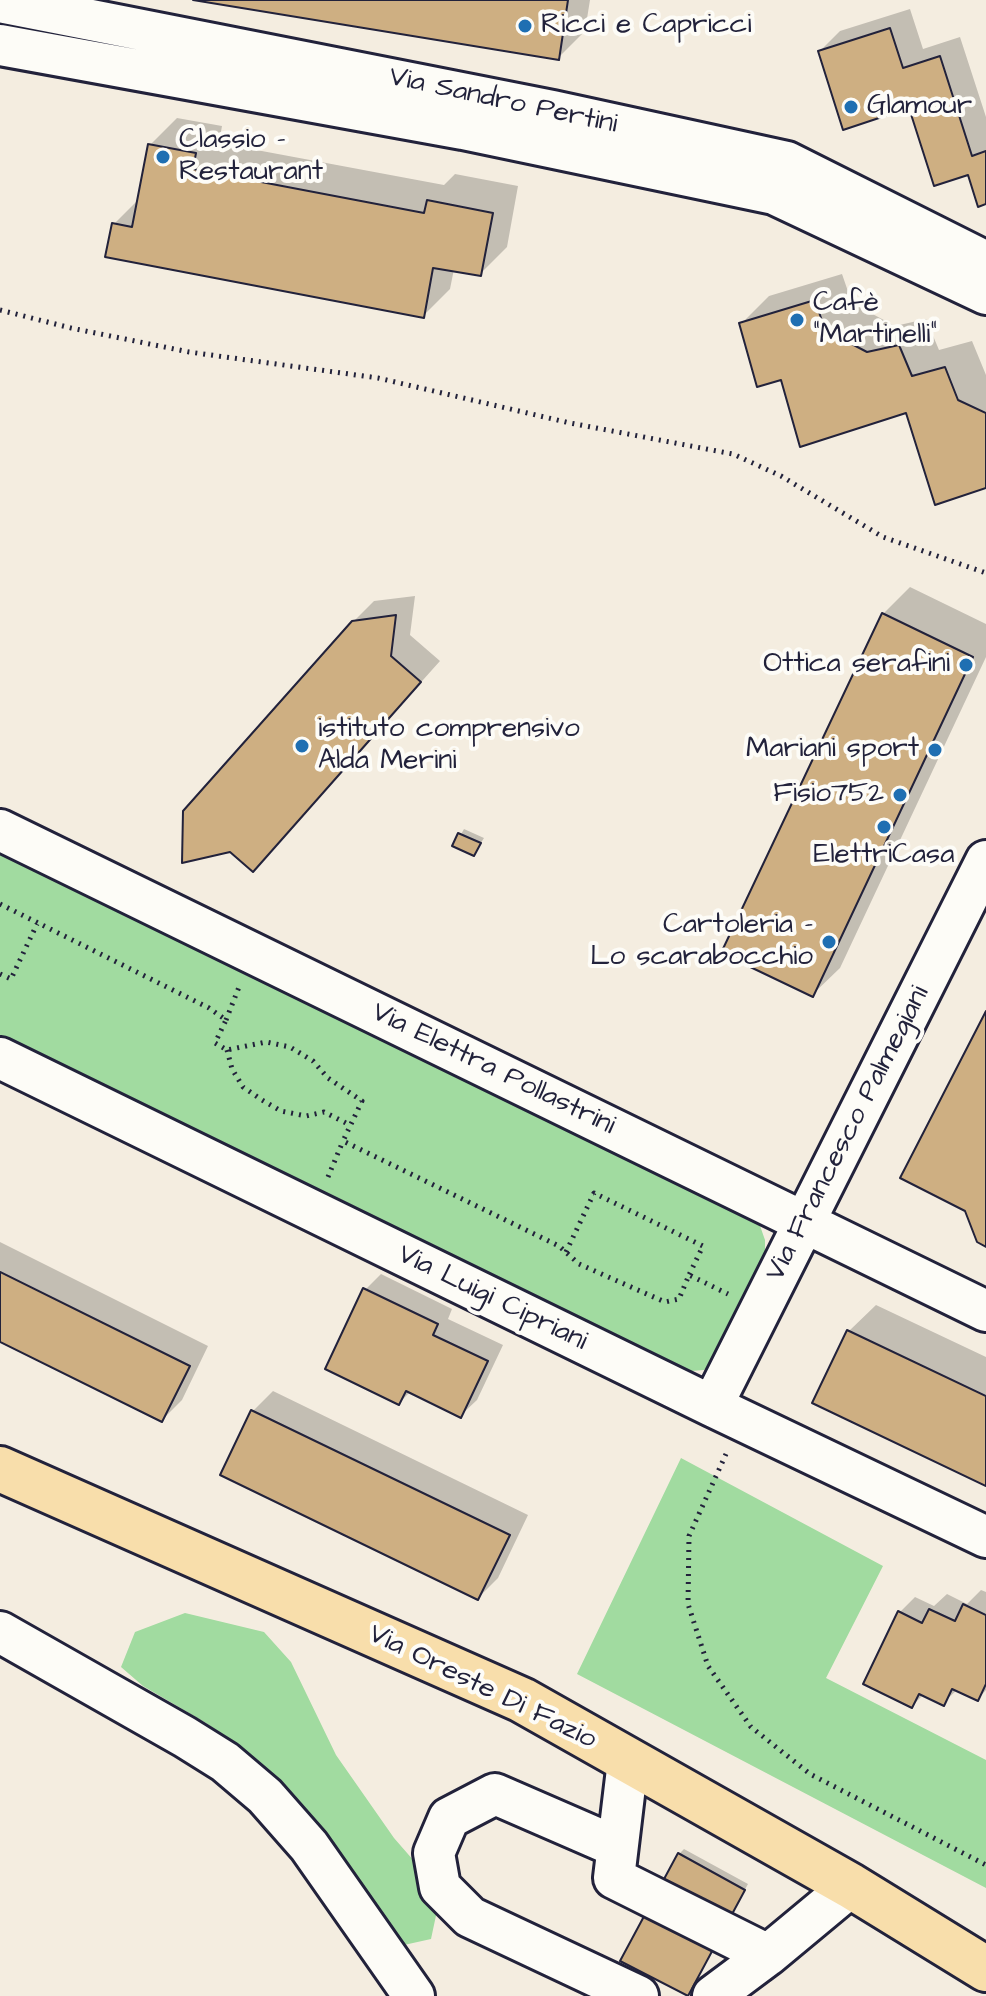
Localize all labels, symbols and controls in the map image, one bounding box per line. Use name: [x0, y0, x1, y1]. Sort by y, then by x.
place label: Ricci e Capricci: [541, 9, 751, 43]
marker: Ricci e Capricci: [516, 17, 534, 35]
street label: Via Sandro Pertini: [386, 61, 620, 143]
place label: Glamour: [867, 90, 972, 124]
marker: Glamour: [842, 98, 860, 116]
place label: Classio - Restaurant: [179, 124, 323, 190]
marker: Classio - Restaurant: [154, 148, 172, 166]
place label: Cafè "Martinelli": [813, 287, 937, 353]
marker: Cafè "Martinelli": [788, 311, 806, 329]
place label: Ottica serafini: [763, 648, 950, 682]
marker: Ottica serafini: [957, 656, 975, 674]
place label: istituto comprensivo Alda Merini: [318, 713, 580, 779]
place label: Mariani sport: [746, 733, 919, 767]
marker: istituto comprensivo Alda Merini: [293, 737, 311, 755]
marker: Mariani sport: [926, 741, 944, 759]
place label: Fisio752: [773, 778, 884, 812]
marker: Fisio752: [891, 786, 909, 804]
marker: ElettriCasa: [875, 818, 893, 836]
place label: ElettriCasa: [814, 839, 954, 873]
place label: Cartoleria - Lo scarabocchio: [590, 909, 813, 975]
marker: Cartoleria - Lo scarabocchio: [820, 933, 838, 951]
street label: Via Francesco Palmegiani: [760, 981, 938, 1287]
street label: Via Elettra Pollastrini: [366, 996, 620, 1144]
street label: Via Luigi Cipriani: [392, 1239, 592, 1359]
street label: Via Oreste Di Fazio: [363, 1618, 601, 1758]

